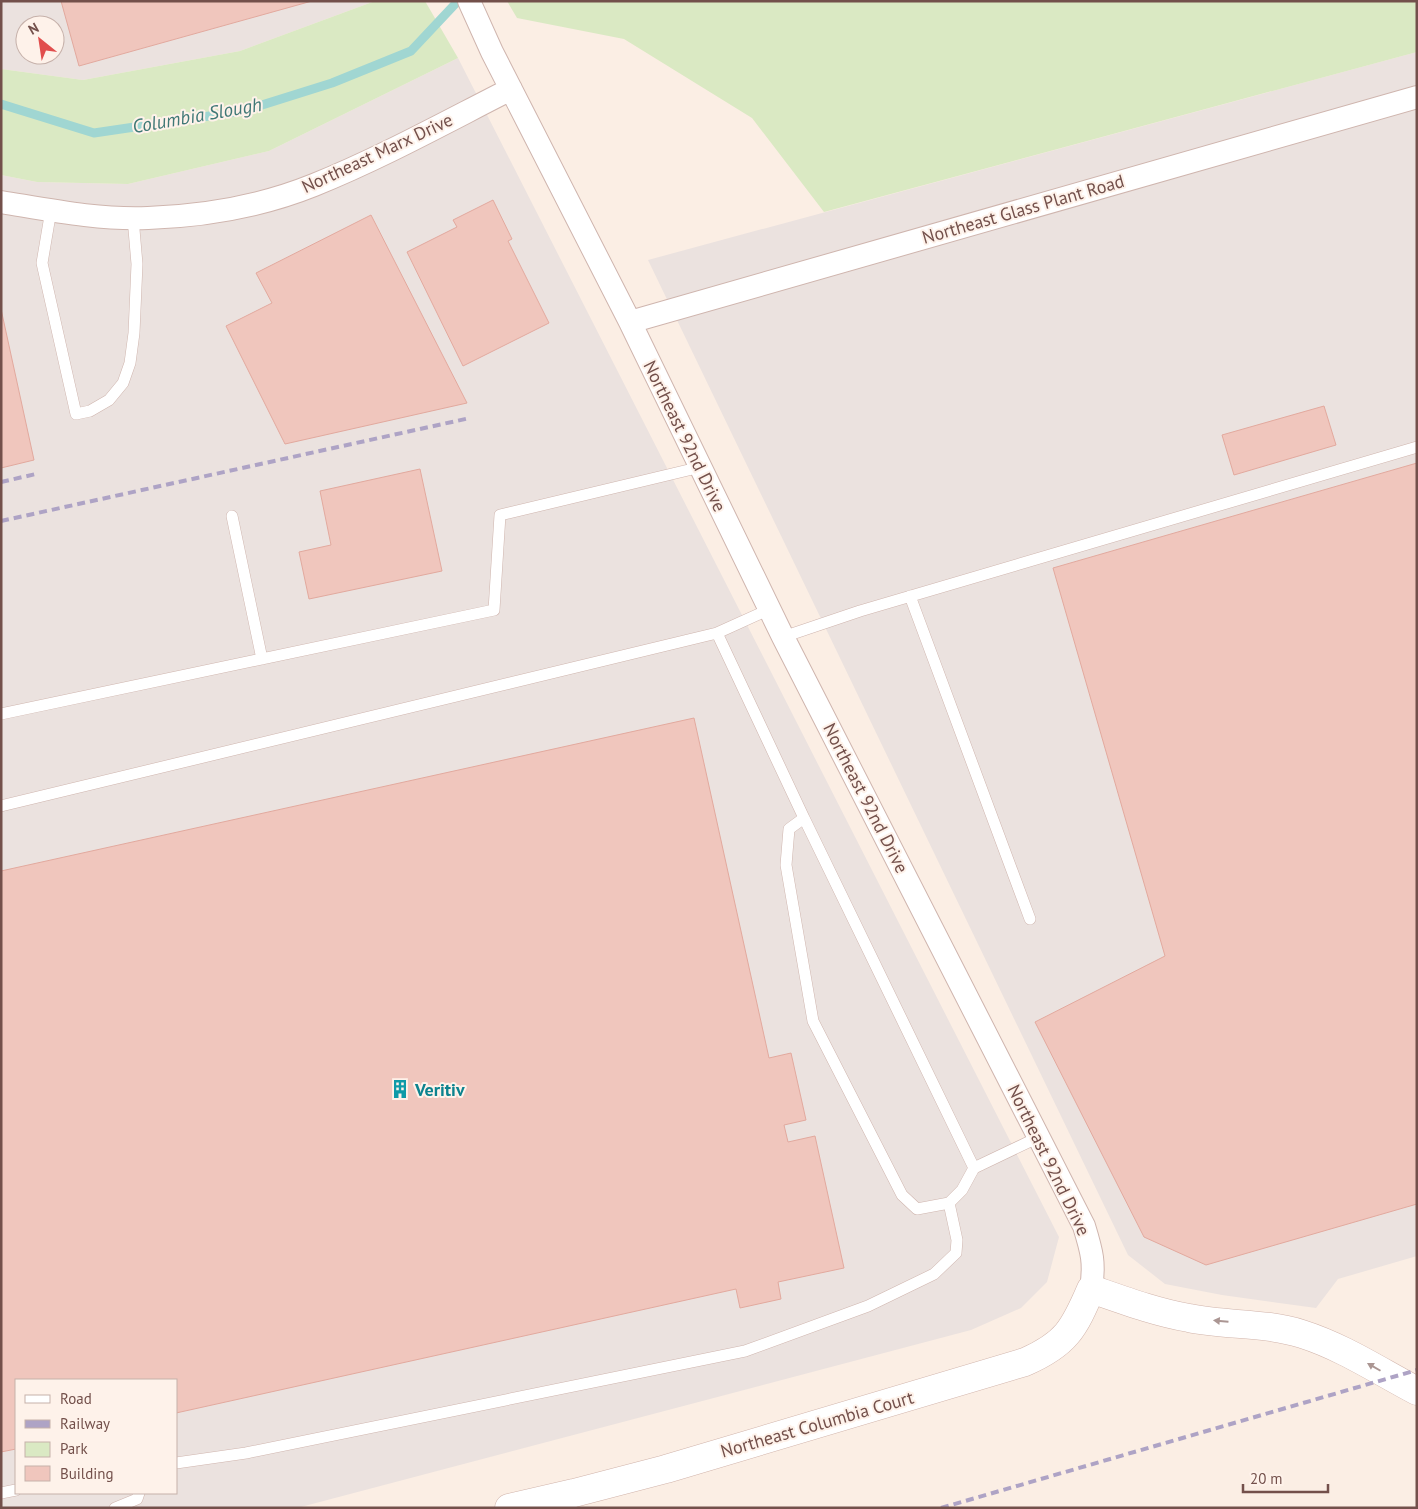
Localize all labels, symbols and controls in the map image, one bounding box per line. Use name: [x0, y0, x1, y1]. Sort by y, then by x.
north arrow: [15, 15, 65, 65]
text: N: [25, 19, 42, 39]
water label: Columbia Slough: [130, 92, 264, 138]
street label: Northeast Marx Drive: [298, 108, 456, 198]
street label: Northeast Glass Plant Road: [919, 169, 1127, 249]
street label: Northeast 92nd Drive: [638, 357, 732, 515]
street label: Northeast 92nd Drive: [818, 719, 914, 877]
building icon: Veritiv: [389, 1078, 411, 1100]
place label: Veritiv: [414, 1078, 465, 1101]
street label: Northeast 92nd Drive: [1002, 1081, 1096, 1239]
one-way arrow: [1212, 1317, 1228, 1325]
one-way arrow: [1368, 1363, 1381, 1372]
legend: [15, 1379, 178, 1494]
street label: Northeast Columbia Court: [718, 1385, 916, 1463]
text: Road: [60, 1389, 92, 1408]
text: Railway: [60, 1414, 110, 1433]
text: Park: [60, 1439, 88, 1458]
scale bar: [1243, 1462, 1328, 1494]
text: Building: [60, 1464, 114, 1483]
text: 20 m: [1250, 1469, 1283, 1488]

